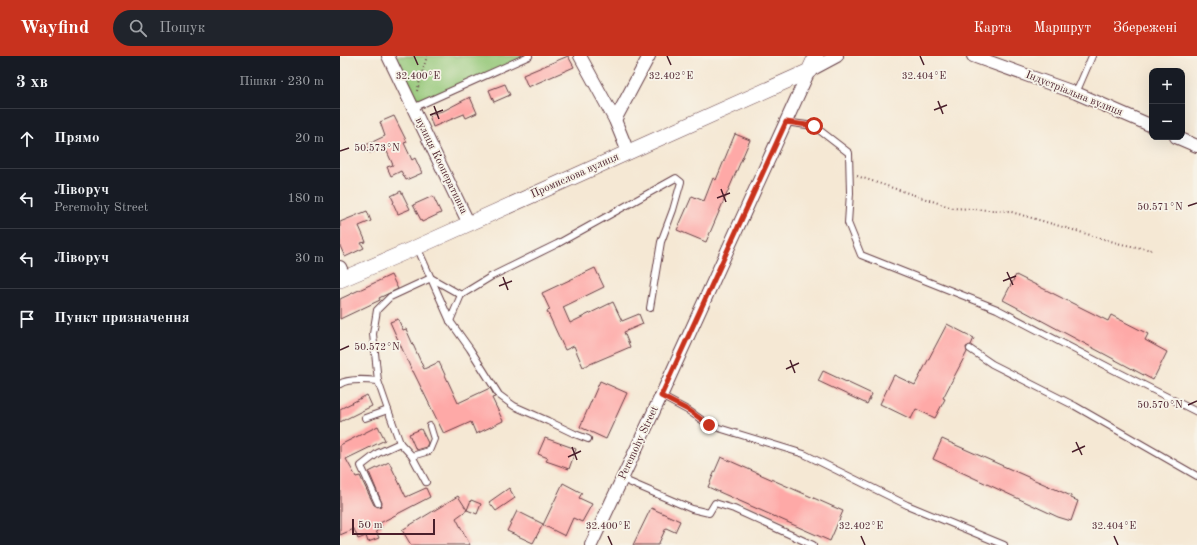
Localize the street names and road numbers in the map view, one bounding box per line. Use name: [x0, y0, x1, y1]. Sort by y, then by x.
street label: Індустріальна вулиця: [1024, 70, 1124, 119]
street label: вулиця Кооперативна: [413, 116, 469, 216]
street label: Промислова вулиця: [529, 151, 621, 200]
street label: Peremohy Street: [617, 404, 661, 481]

